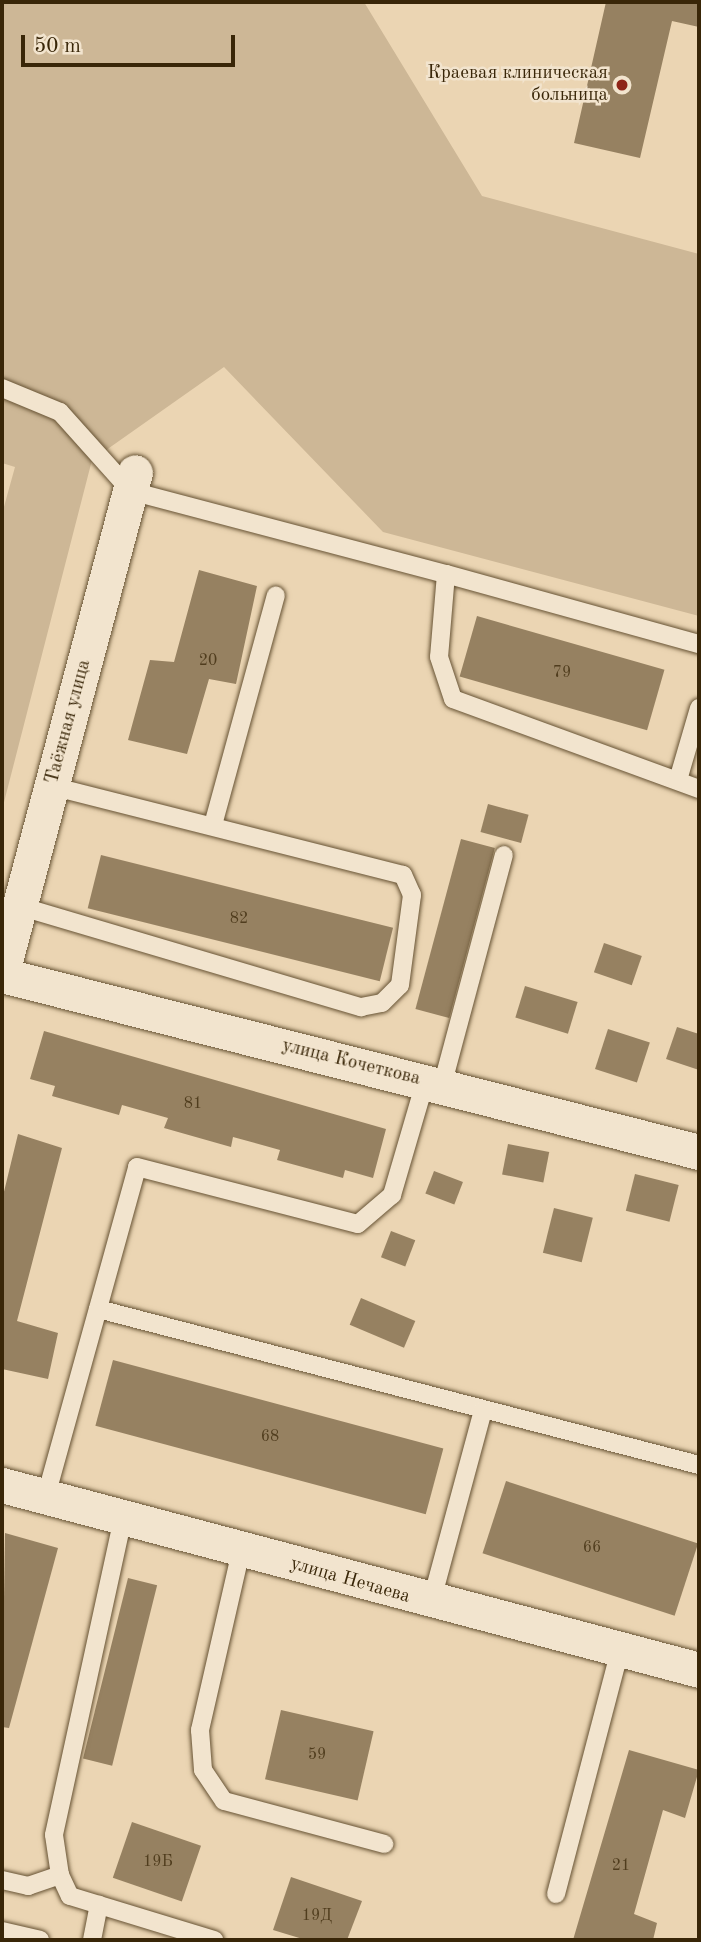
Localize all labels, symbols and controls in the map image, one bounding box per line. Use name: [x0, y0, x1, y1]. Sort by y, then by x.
scale bar: [24, 21, 238, 65]
text: 50 m: [34, 36, 81, 57]
place label: Краевая клиническая больница: [427, 63, 608, 107]
marker: Краевая клиническая больница: [614, 77, 630, 93]
house number: 20: [199, 651, 217, 671]
street label: Таёжная улица: [41, 657, 97, 787]
house number: 79: [553, 663, 571, 683]
house number: 82: [230, 909, 248, 929]
street label: улица Кочеткова: [279, 1035, 423, 1091]
house number: 81: [184, 1094, 202, 1114]
house number: 68: [261, 1427, 279, 1447]
house number: 66: [583, 1538, 601, 1558]
street label: улица Нечаева: [287, 1553, 413, 1609]
house number: 59: [308, 1745, 326, 1765]
house number: 19Б: [143, 1852, 173, 1872]
house number: 21: [612, 1856, 630, 1876]
house number: 19Д: [302, 1906, 332, 1926]

